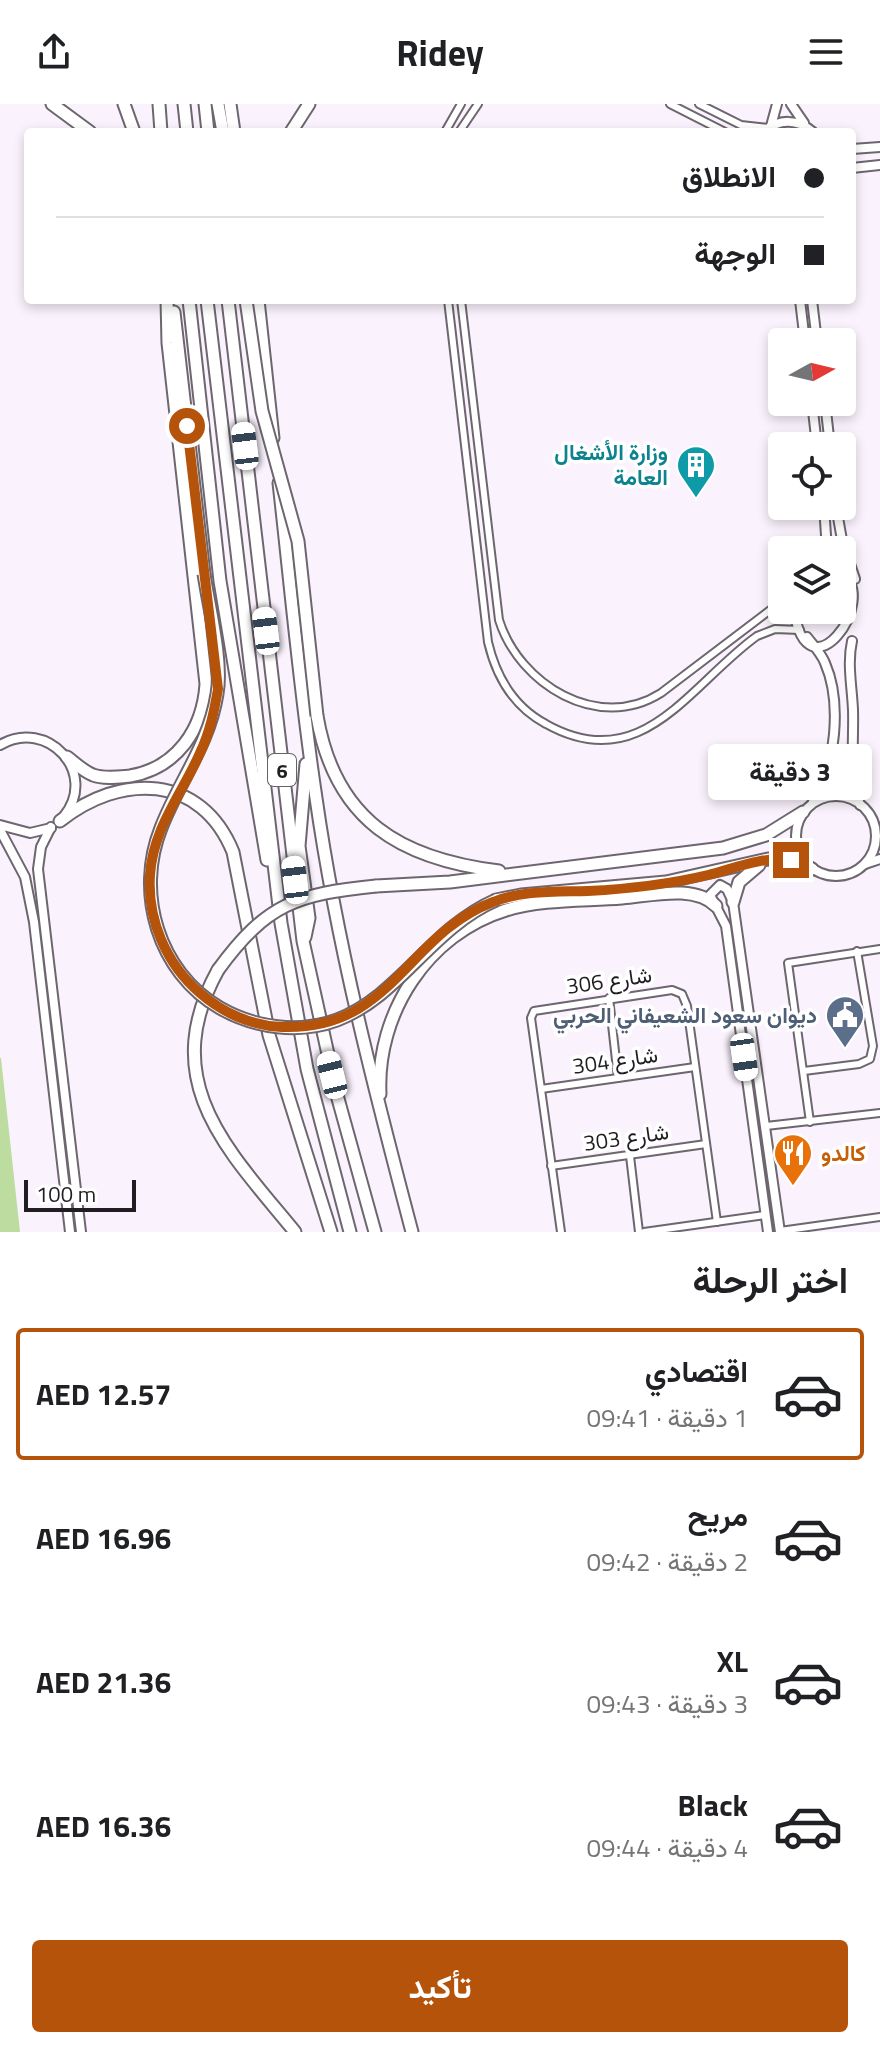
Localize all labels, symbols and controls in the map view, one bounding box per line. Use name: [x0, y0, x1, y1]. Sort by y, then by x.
text: Ridey: [396, 25, 484, 80]
icon: share: [32, 30, 76, 74]
icon: menu: [804, 30, 848, 74]
text: الانطلاق: [682, 153, 776, 199]
text: الوجهة: [694, 230, 776, 276]
north arrow: [768, 328, 856, 416]
map controls: [768, 328, 856, 624]
route start: [169, 408, 205, 444]
car: [230, 421, 260, 471]
button: locate: [768, 432, 856, 520]
place label: وزارة الأشغال العامة: [554, 435, 668, 494]
building icon: وزارة الأشغال العامة: [675, 444, 717, 499]
button: layers: [768, 536, 856, 624]
car: [251, 606, 281, 656]
callout: 3 دقيقة: [709, 744, 873, 800]
text: 3 دقيقة: [749, 752, 831, 791]
road number: 6: [268, 754, 296, 786]
route end: [773, 842, 809, 878]
car: [280, 855, 310, 905]
street label: شارع 306: [564, 957, 654, 1003]
public building icon: ديوان سعود الشعيفاني الحربي: [824, 994, 866, 1049]
place label: ديوان سعود الشعيفاني الحربي: [553, 998, 817, 1034]
car: [729, 1032, 759, 1082]
street label: شارع 304: [570, 1037, 660, 1083]
car: [315, 1049, 349, 1101]
street label: شارع 303: [581, 1114, 671, 1160]
restaurant icon: كالدو: [772, 1132, 814, 1187]
place label: كالدو: [821, 1136, 866, 1170]
scale bar: [24, 1176, 136, 1212]
text: 100 m: [36, 1177, 96, 1211]
text: اختر الرحلة: [692, 1252, 848, 1307]
text: اقتصادي: [645, 1348, 748, 1394]
icon: car: [772, 1358, 844, 1430]
text: AED 12.57: [36, 1371, 171, 1417]
text: 1 دقيقة · 09:41: [587, 1398, 748, 1437]
text: مريح: [688, 1492, 748, 1538]
icon: car: [772, 1502, 844, 1574]
text: AED 16.96: [36, 1515, 171, 1561]
text: 2 دقيقة · 09:42: [587, 1542, 748, 1581]
text: XL: [717, 1638, 748, 1684]
icon: car: [772, 1646, 844, 1718]
text: AED 21.36: [36, 1659, 171, 1705]
text: 3 دقيقة · 09:43: [587, 1684, 748, 1723]
text: Black: [677, 1782, 748, 1828]
icon: car: [772, 1790, 844, 1862]
text: AED 16.36: [36, 1803, 171, 1849]
text: 4 دقيقة · 09:44: [587, 1828, 748, 1867]
button: تأكيد: [32, 1940, 848, 2032]

